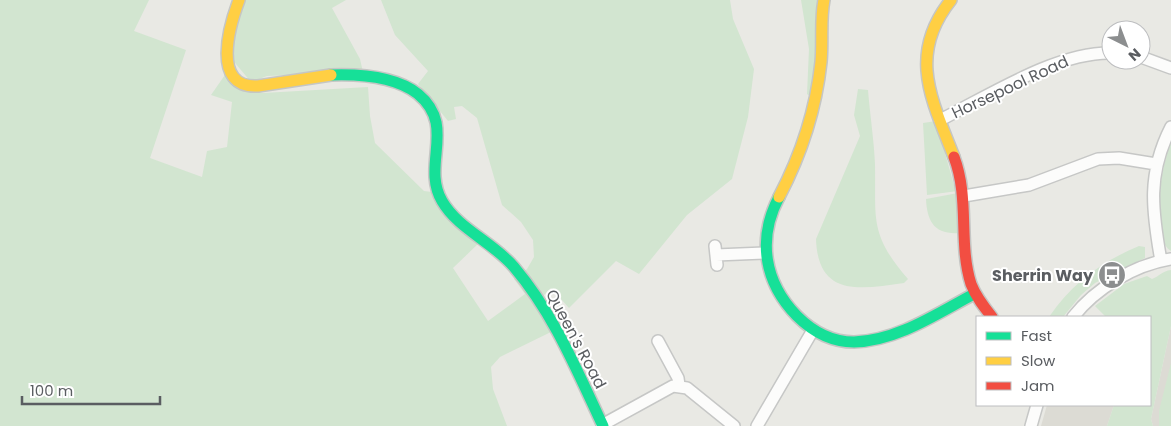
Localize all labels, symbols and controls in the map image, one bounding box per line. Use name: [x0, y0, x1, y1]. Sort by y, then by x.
north arrow: [1101, 20, 1151, 70]
text: N: [1124, 44, 1145, 66]
street label: Horsepool Road: [948, 50, 1072, 124]
bus stop icon: Sherrin Way: [1097, 260, 1127, 290]
place label: Sherrin Way: [992, 264, 1094, 287]
street label: Queen's Road: [540, 285, 612, 393]
legend: [976, 316, 1151, 406]
text: Fast: [1021, 325, 1052, 346]
text: Slow: [1021, 350, 1056, 371]
scale bar: [22, 374, 160, 406]
text: Jam: [1021, 375, 1055, 396]
text: 100 m: [30, 380, 73, 401]

